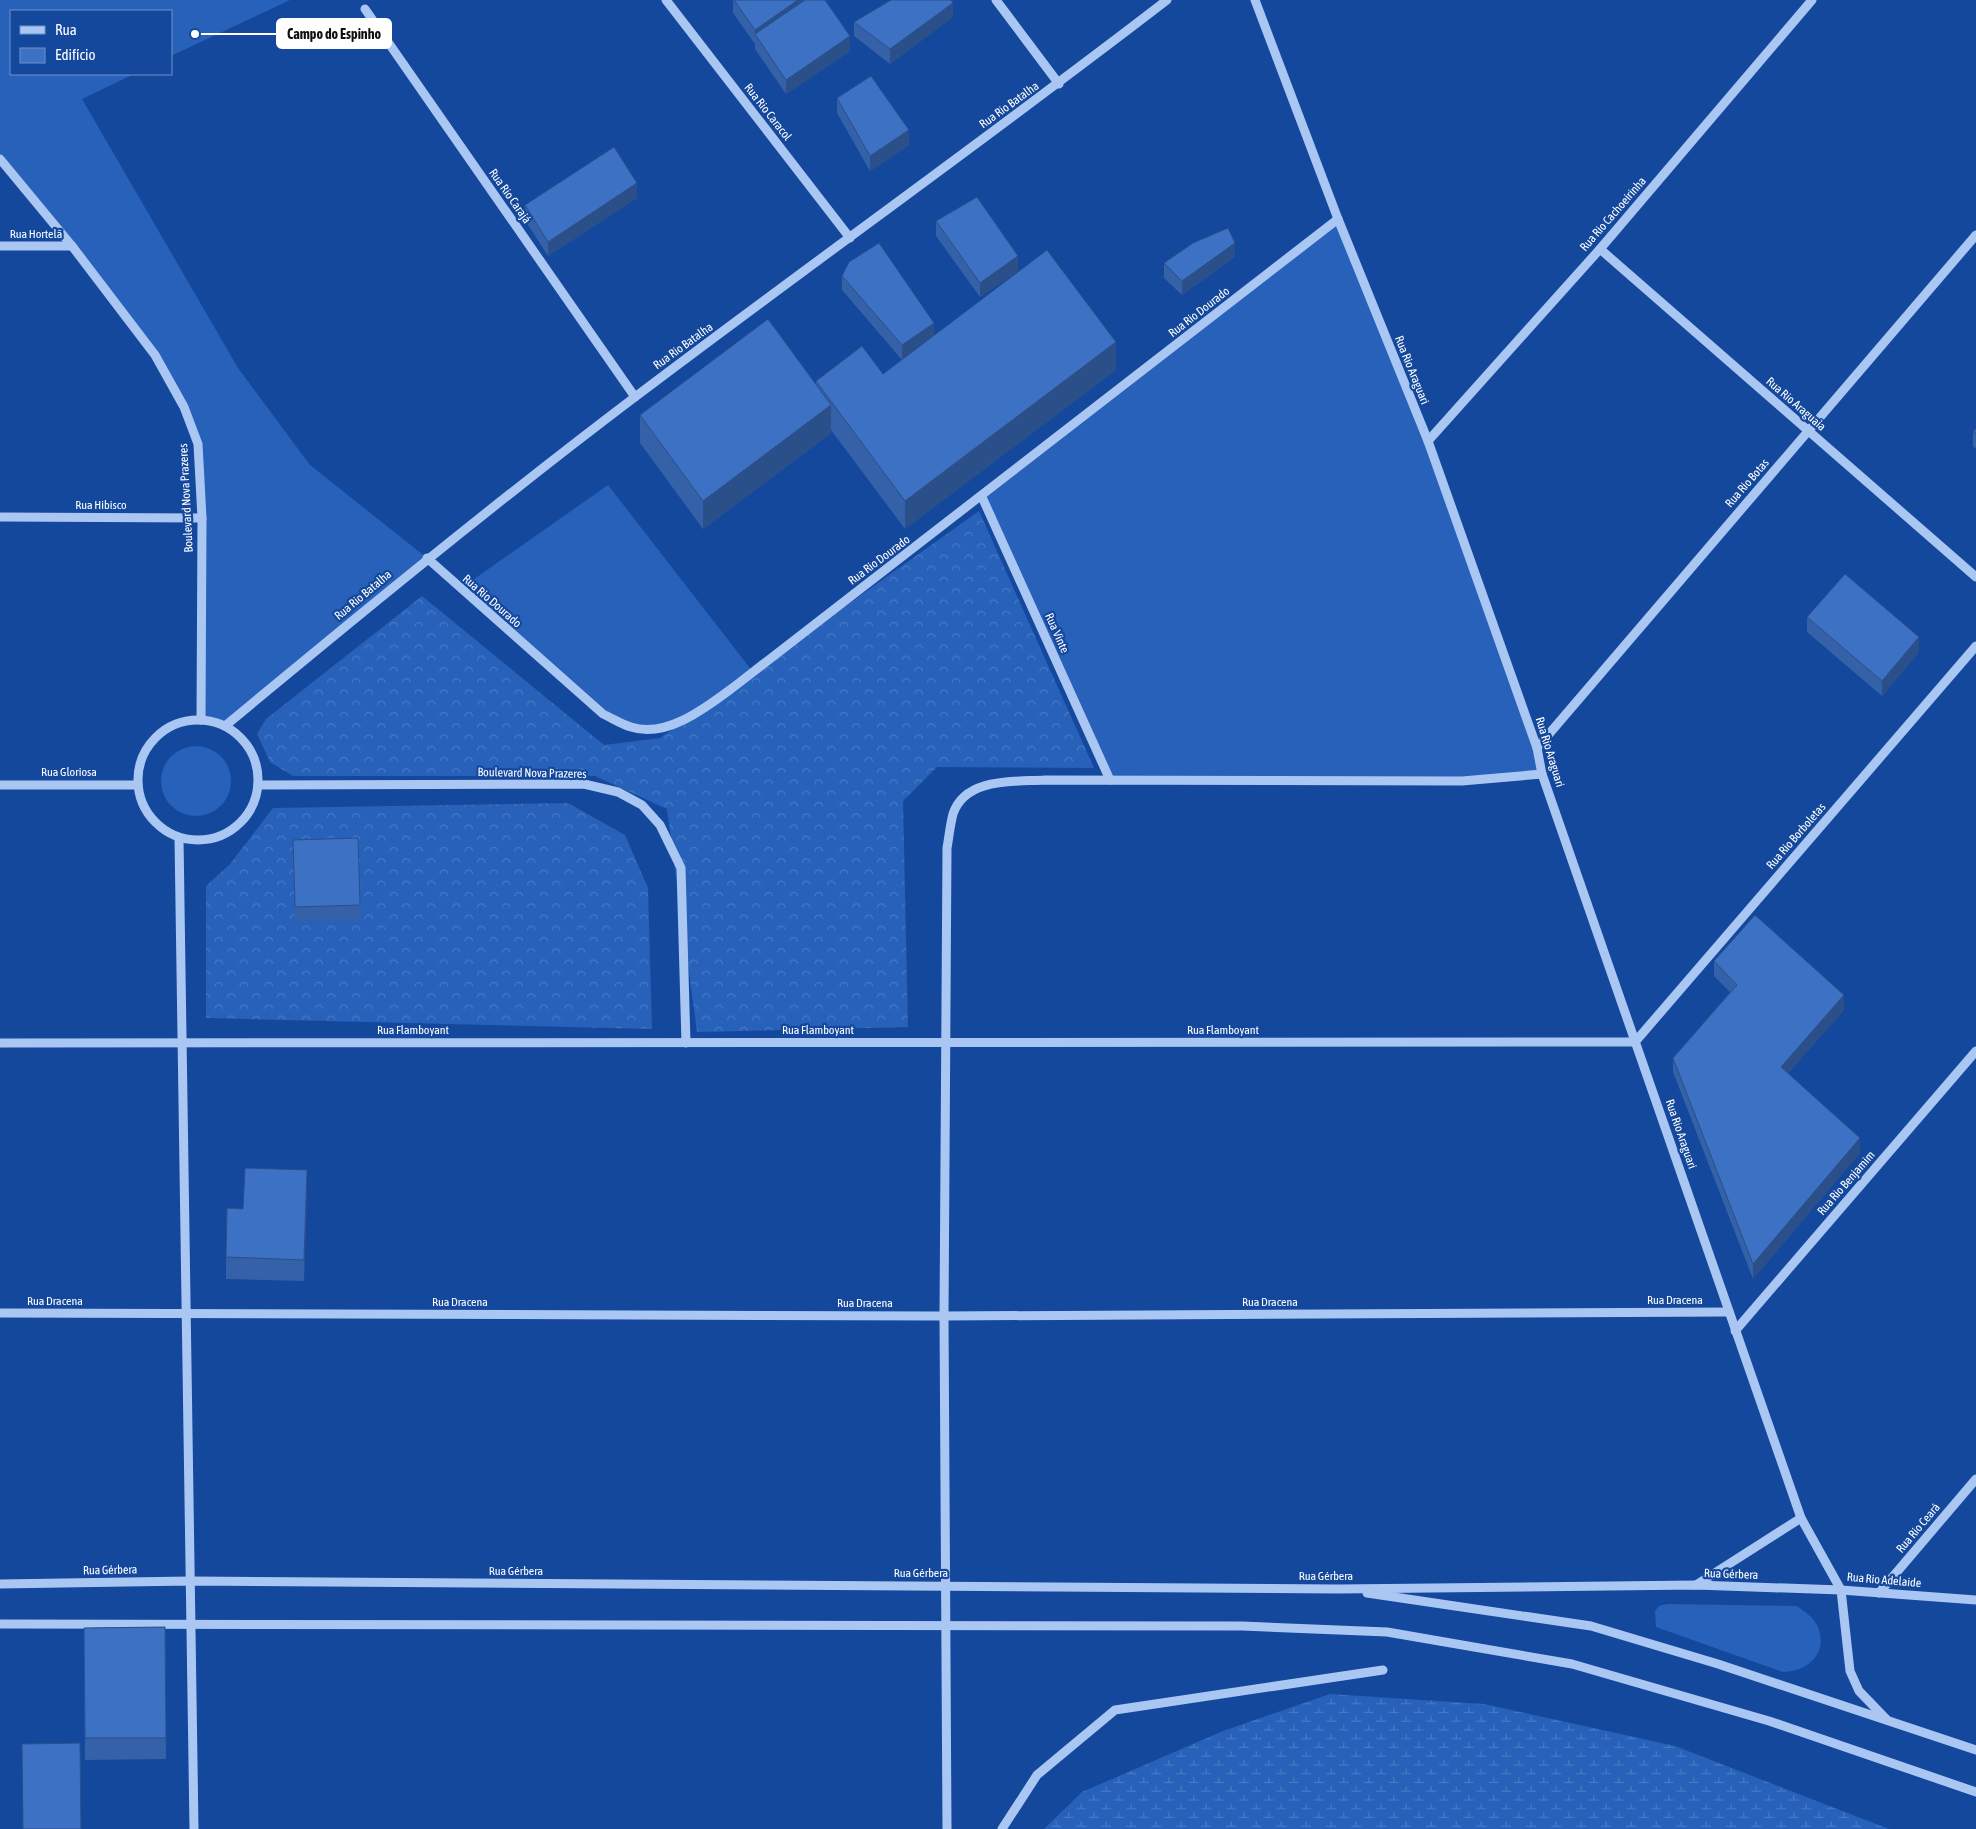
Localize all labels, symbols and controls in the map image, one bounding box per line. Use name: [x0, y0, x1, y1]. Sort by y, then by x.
legend: [10, 10, 172, 75]
callout: Campo do Espinho: [277, 19, 391, 48]
text: Rua: [55, 21, 77, 38]
text: Campo do Espinho: [287, 26, 381, 42]
text: Edifício: [55, 46, 96, 63]
street label: Rua Rio Batalha: [977, 79, 1041, 131]
street label: Rua Rio Caracol: [741, 81, 795, 144]
street label: Rua Rio Carajá: [486, 166, 534, 226]
street label: Rua Rio Cachoeirinha: [1577, 174, 1649, 254]
street label: Rua Hortelã: [10, 227, 62, 241]
street label: Rua Rio Dourado: [1166, 284, 1233, 340]
street label: Rua Rio Batalha: [651, 320, 715, 372]
street label: Rua Rio Araguari: [1392, 334, 1432, 406]
street label: Rua Rio Araguaia: [1763, 374, 1829, 434]
street label: Boulevard Nova Prazeres: [176, 443, 196, 553]
street label: Rua Rio Botas: [1722, 456, 1772, 510]
street label: Rua Hibisco: [75, 498, 127, 512]
street label: Rua Rio Dourado: [845, 532, 913, 588]
street label: Rua Rio Batalha: [332, 567, 394, 623]
street label: Rua Rio Dourado: [460, 572, 525, 631]
street label: Rua Vinte: [1042, 611, 1072, 655]
street label: Rua Rio Araguari: [1533, 715, 1567, 789]
street label: Rua Gloriosa: [41, 765, 97, 779]
street label: Boulevard Nova Prazeres: [477, 765, 587, 781]
street label: Rua Rio Borboletas: [1763, 800, 1829, 872]
street label: Rua Flamboyant: [377, 1023, 450, 1037]
street label: Rua Flamboyant: [782, 1023, 855, 1037]
street label: Rua Flamboyant: [1187, 1023, 1260, 1037]
street label: Rua Rio Araguari: [1663, 1097, 1699, 1171]
street label: Rua Rio Benjamim: [1814, 1148, 1878, 1218]
street label: Rua Dracena: [1647, 1293, 1703, 1307]
street label: Rua Dracena: [27, 1294, 83, 1308]
street label: Rua Dracena: [432, 1295, 488, 1309]
street label: Rua Dracena: [1242, 1295, 1298, 1309]
street label: Rua Dracena: [837, 1296, 893, 1310]
street label: Rua Rio Ceará: [1893, 1500, 1943, 1556]
street label: Rua Gérbera: [83, 1563, 137, 1577]
street label: Rua Gérbera: [489, 1564, 543, 1578]
street label: Rua Gérbera: [894, 1566, 948, 1580]
street label: Rua Gérbera: [1704, 1566, 1758, 1582]
street label: Rua Gérbera: [1299, 1569, 1353, 1583]
street label: Rua Rio Adelaide: [1846, 1570, 1922, 1590]

